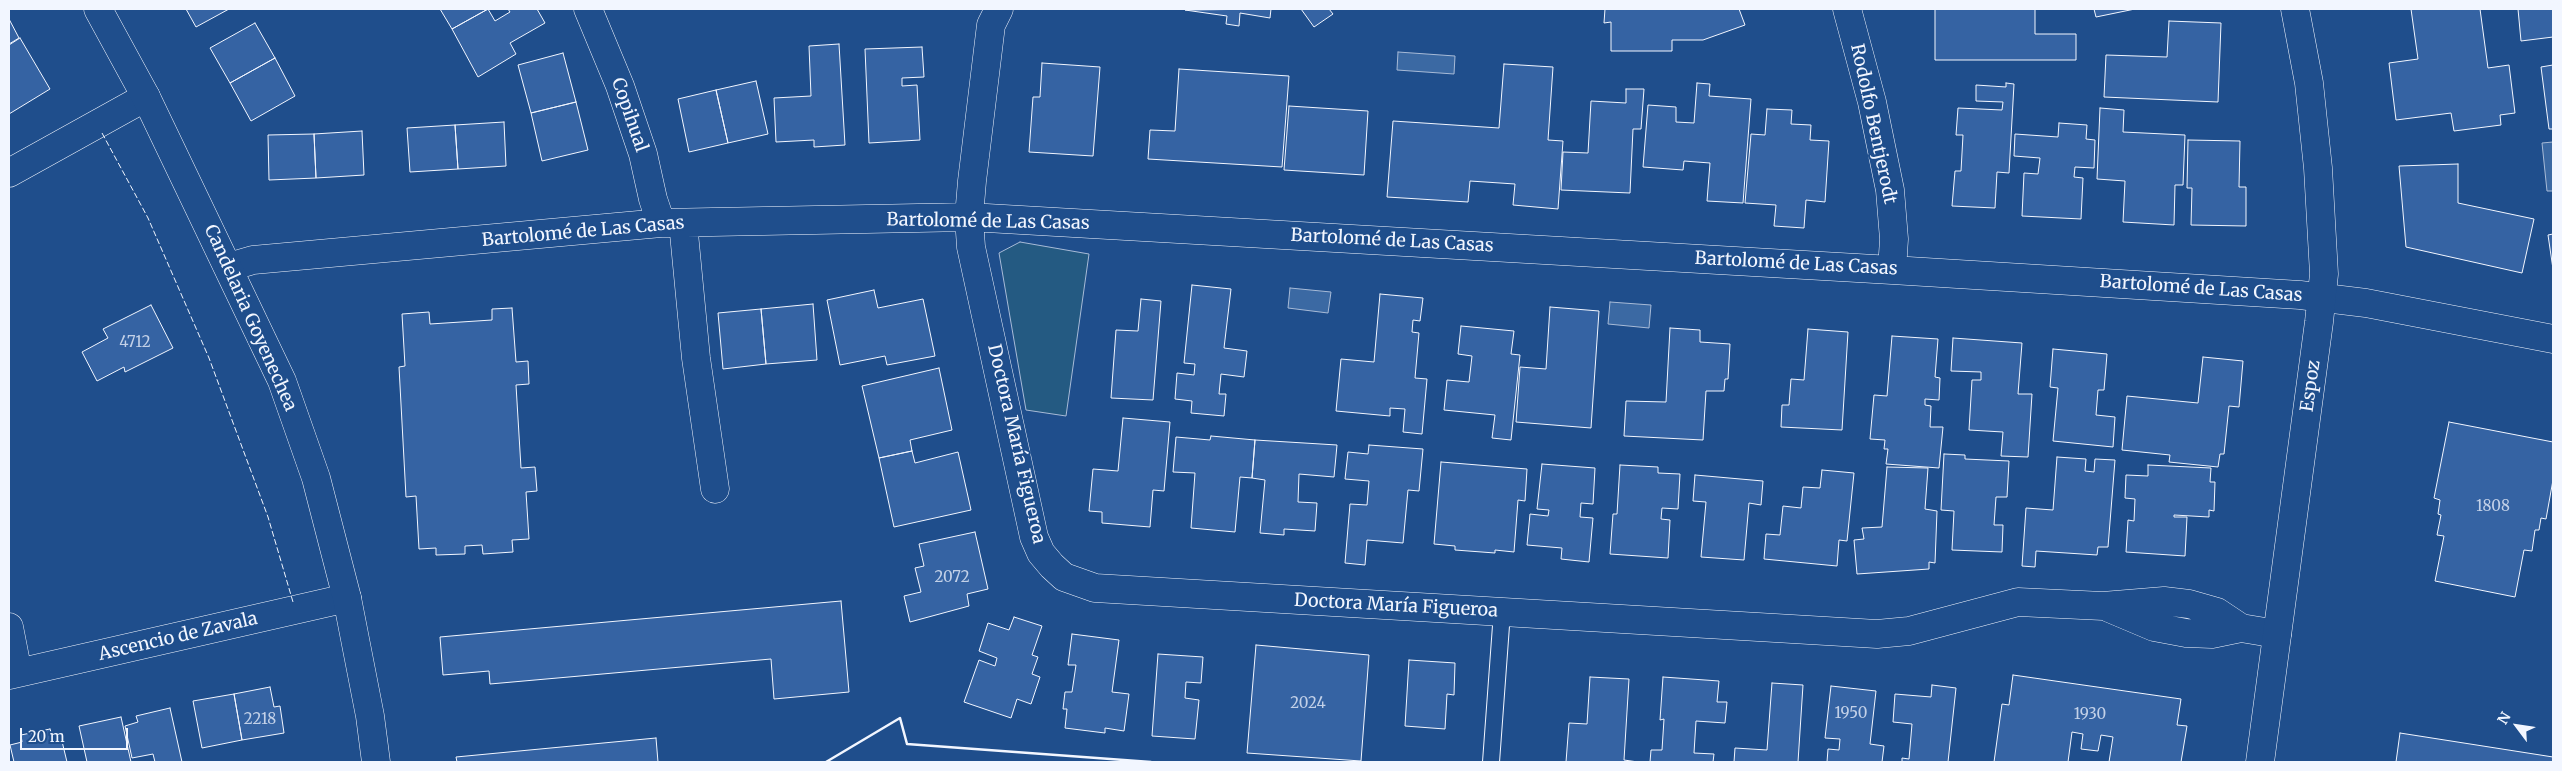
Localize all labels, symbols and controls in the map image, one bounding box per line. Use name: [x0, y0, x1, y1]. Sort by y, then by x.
street label: Rodolfo Bentjerodt: [1845, 42, 1901, 206]
street label: Copihual: [606, 75, 652, 155]
street label: Bartolomé de Las Casas: [886, 209, 1090, 235]
street label: Bartolomé de Las Casas: [481, 212, 685, 252]
street label: Candelaria Goyenechea: [199, 221, 301, 415]
street label: Bartolomé de Las Casas: [1290, 225, 1494, 257]
street label: Bartolomé de Las Casas: [1694, 248, 1898, 280]
street label: Bartolomé de Las Casas: [2099, 271, 2303, 307]
house number: 4712: [119, 334, 151, 352]
street label: Doctora María Figueroa: [983, 342, 1049, 546]
street label: Espoz: [2297, 359, 2325, 413]
house number: 1808: [2476, 498, 2510, 516]
house number: 2072: [934, 569, 970, 587]
street label: Doctora María Figueroa: [1293, 590, 1499, 622]
street label: Ascencio de Zavala: [96, 608, 260, 666]
house number: 2024: [1290, 695, 1326, 713]
north arrow: [2492, 701, 2542, 751]
house number: 1950: [1835, 705, 1867, 723]
house number: 1930: [2074, 706, 2106, 724]
text: N: [2494, 709, 2515, 728]
house number: 2218: [244, 711, 276, 729]
scale bar: [22, 718, 130, 750]
text: 20 m: [28, 727, 65, 746]

